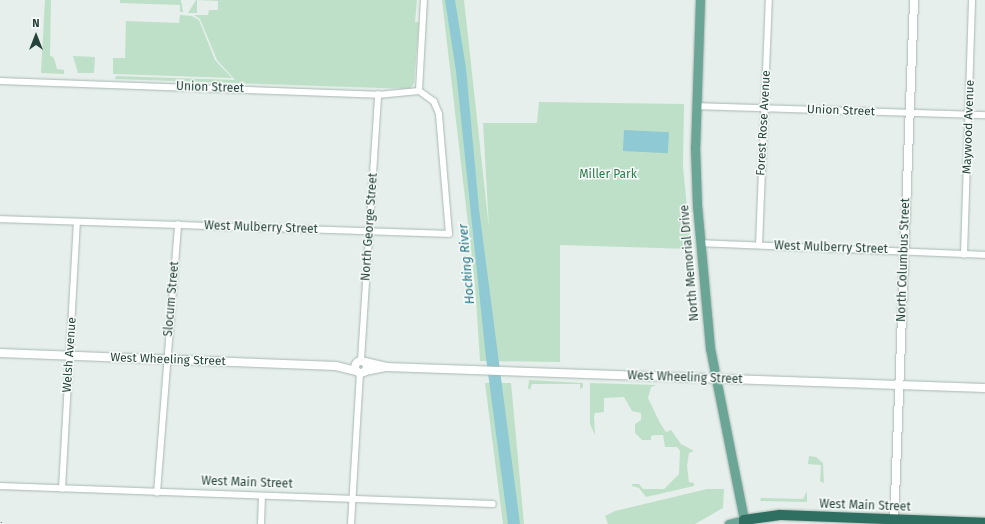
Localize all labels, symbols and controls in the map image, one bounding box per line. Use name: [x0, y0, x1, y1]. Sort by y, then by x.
north arrow: [16, 16, 56, 56]
text: N: [32, 17, 40, 30]
street label: Forest Rose Avenue: [754, 70, 774, 176]
street label: Union Street: [176, 80, 244, 96]
street label: Maywood Avenue: [960, 80, 978, 174]
street label: Union Street: [807, 103, 875, 119]
park label: Miller Park: [579, 168, 637, 182]
street label: North George Street: [359, 172, 381, 282]
street label: North Columbus Street: [895, 198, 913, 322]
street label: North Memorial Drive: [678, 204, 702, 322]
street label: West Mulberry Street: [204, 219, 318, 237]
water label: Hocking River: [456, 223, 478, 305]
street label: West Mulberry Street: [774, 239, 888, 257]
street label: Slocum Street: [162, 261, 182, 337]
street label: Welsh Avenue: [60, 317, 80, 393]
street label: West Wheeling Street: [110, 351, 226, 369]
street label: West Wheeling Street: [627, 369, 743, 387]
street label: West Main Street: [201, 474, 293, 492]
street label: West Main Street: [819, 497, 911, 515]

